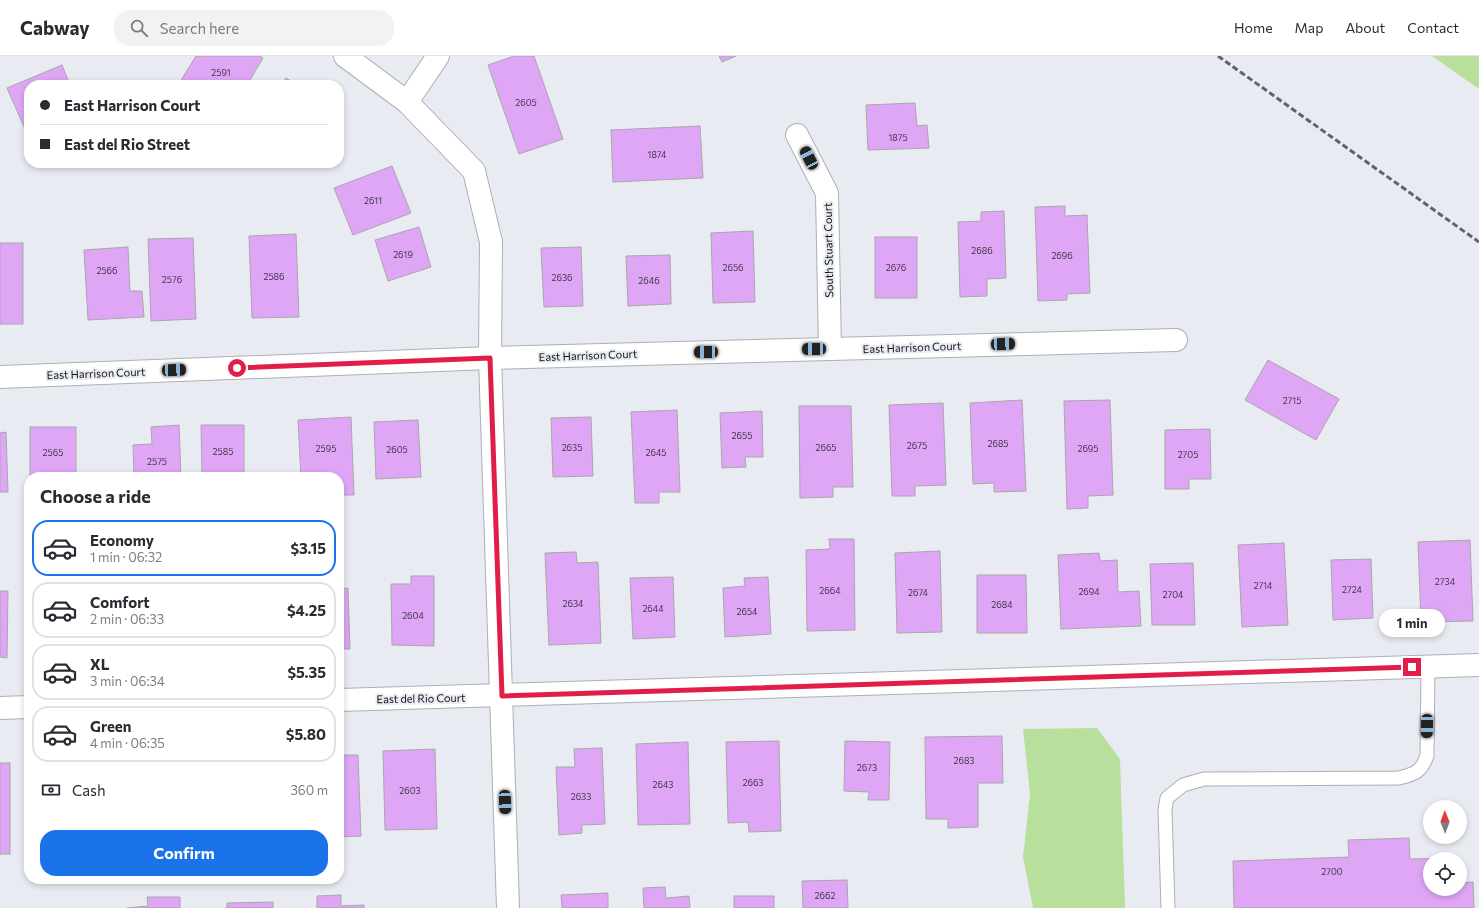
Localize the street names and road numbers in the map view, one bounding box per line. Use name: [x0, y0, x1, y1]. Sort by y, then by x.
street label: South Stuart Court: [821, 202, 835, 298]
street label: East Harrison Court: [862, 339, 962, 355]
street label: East Harrison Court: [538, 347, 638, 363]
street label: East Harrison Court: [46, 365, 146, 381]
street label: East del Rio Court: [376, 691, 466, 705]

